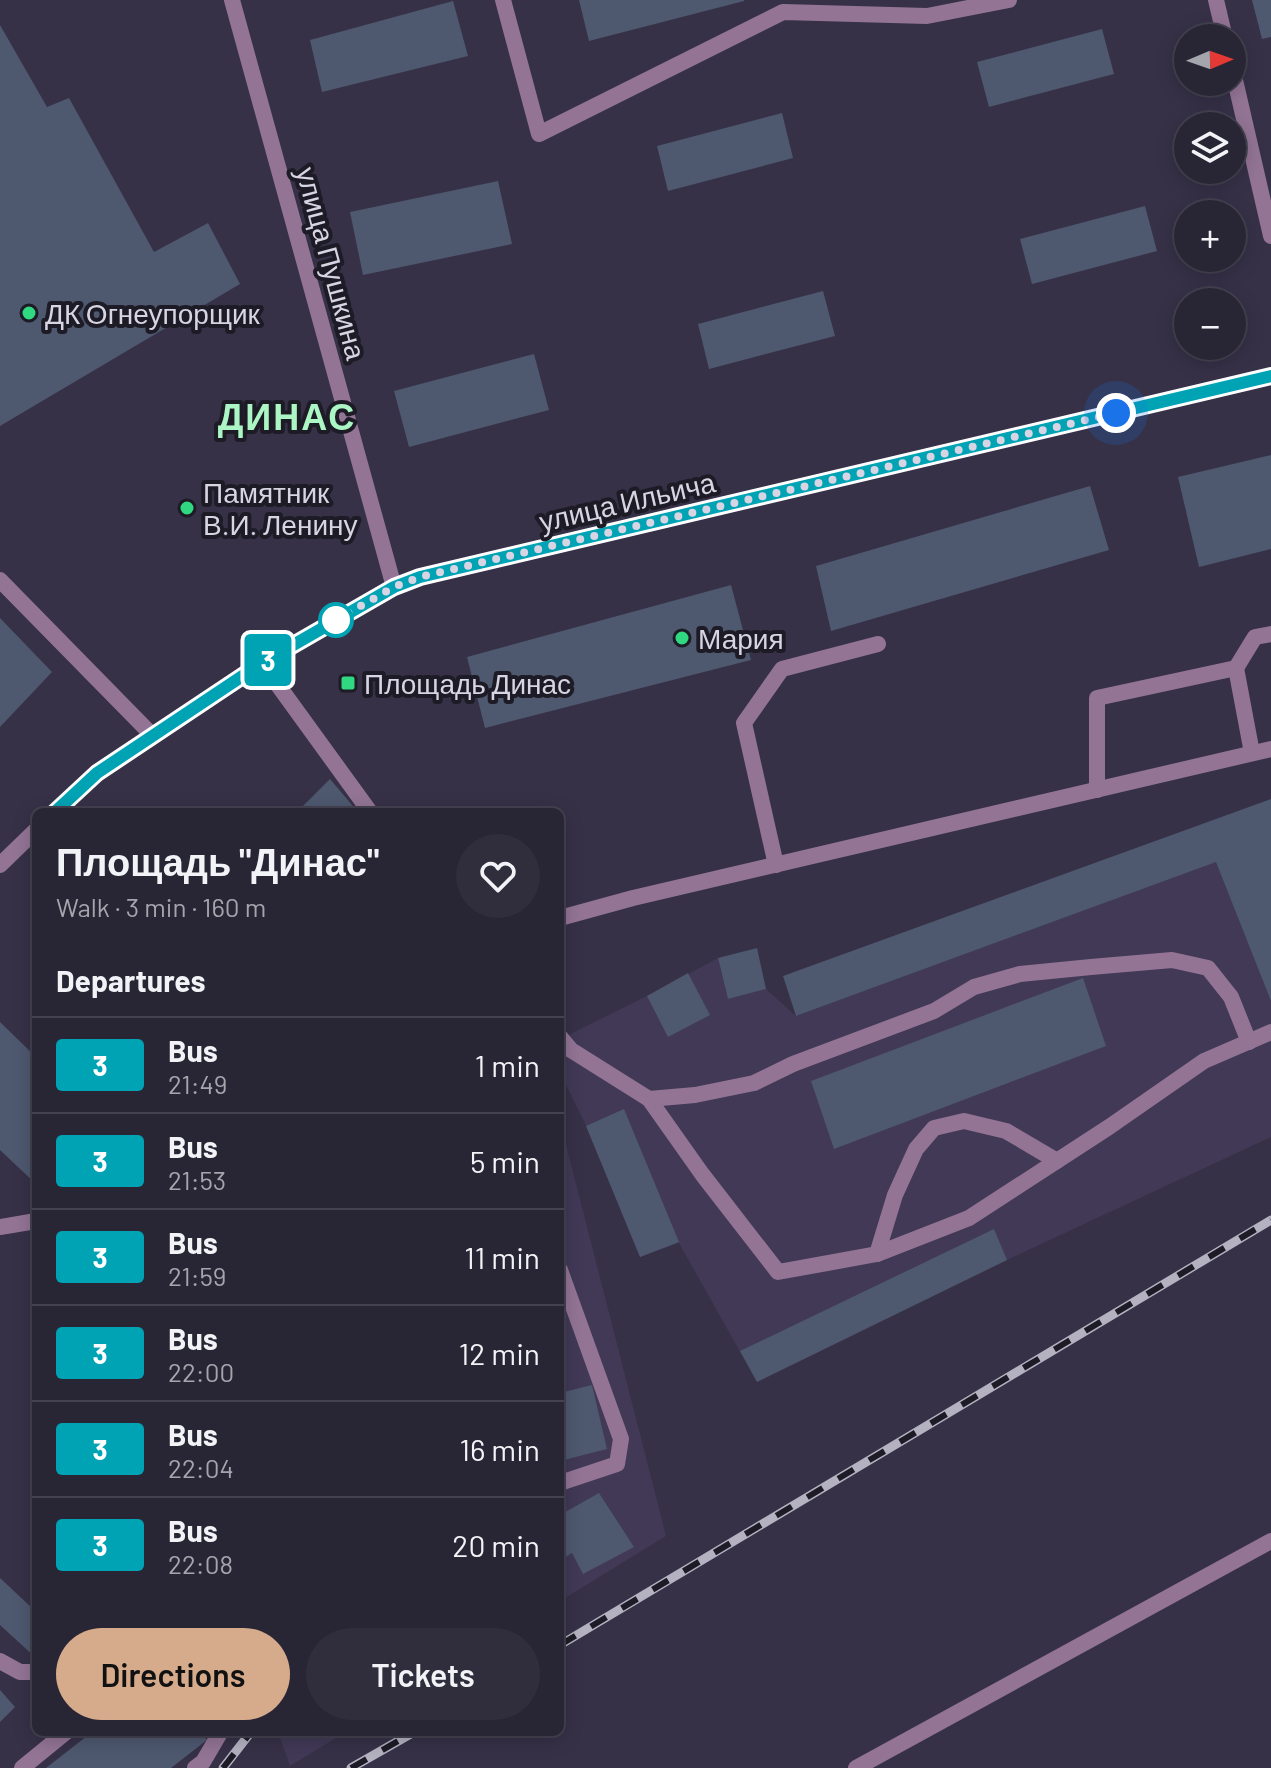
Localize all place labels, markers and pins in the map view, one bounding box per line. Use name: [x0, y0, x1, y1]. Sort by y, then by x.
place label: ДК Огнеупорщик: [45, 296, 261, 330]
marker: ДК Огнеупорщик: [20, 304, 38, 322]
place label: Памятник В.И. Ленину: [203, 475, 357, 541]
marker: Памятник В.И. Ленину: [178, 499, 196, 517]
unlabelled marker: [319, 603, 353, 637]
place label: Мария: [698, 621, 784, 655]
marker: Мария: [673, 629, 691, 647]
place label: Площадь Динас: [364, 666, 571, 700]
marker: Площадь Динас: [339, 674, 357, 692]

